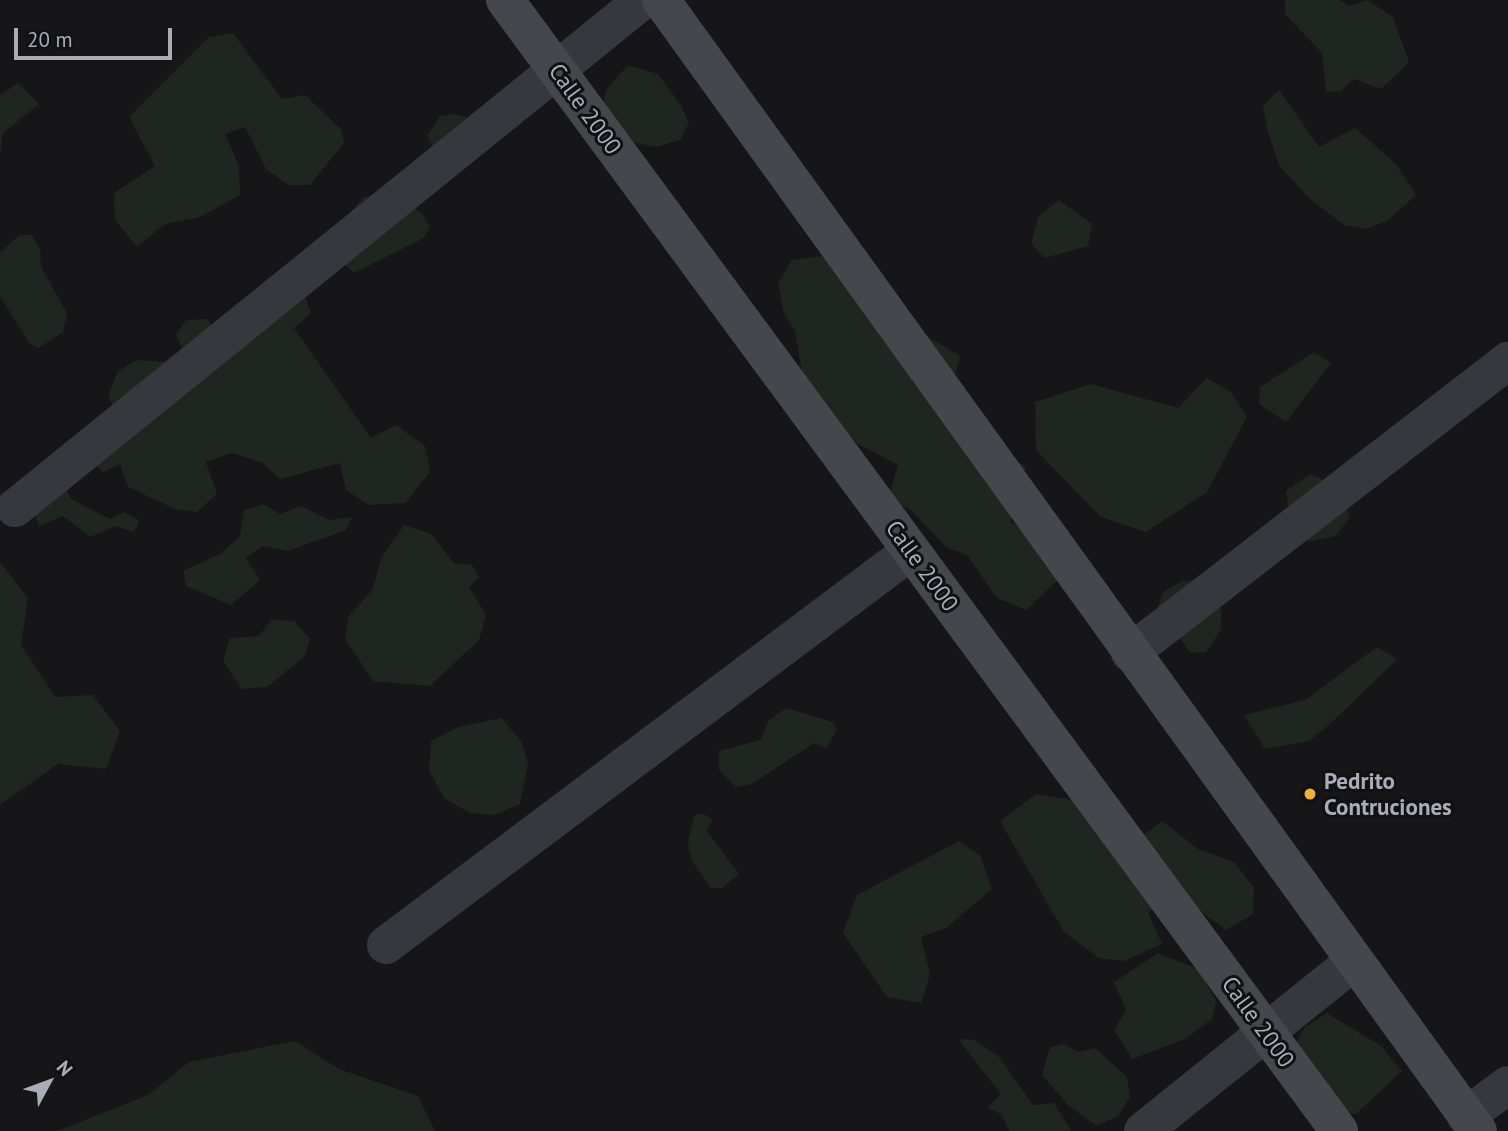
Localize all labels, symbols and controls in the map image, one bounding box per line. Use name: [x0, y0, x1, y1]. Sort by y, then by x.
scale bar: [18, 14, 175, 58]
text: 20 m: [27, 26, 73, 53]
street label: Calle 2000: [543, 58, 627, 160]
street label: Calle 2000: [880, 515, 964, 617]
place label: Pedrito Contruciones: [1324, 767, 1452, 821]
marker: Pedrito Contruciones: [1302, 786, 1318, 802]
street label: Calle 2000: [1216, 971, 1300, 1073]
north arrow: [14, 1047, 84, 1117]
text: N: [52, 1056, 78, 1081]

